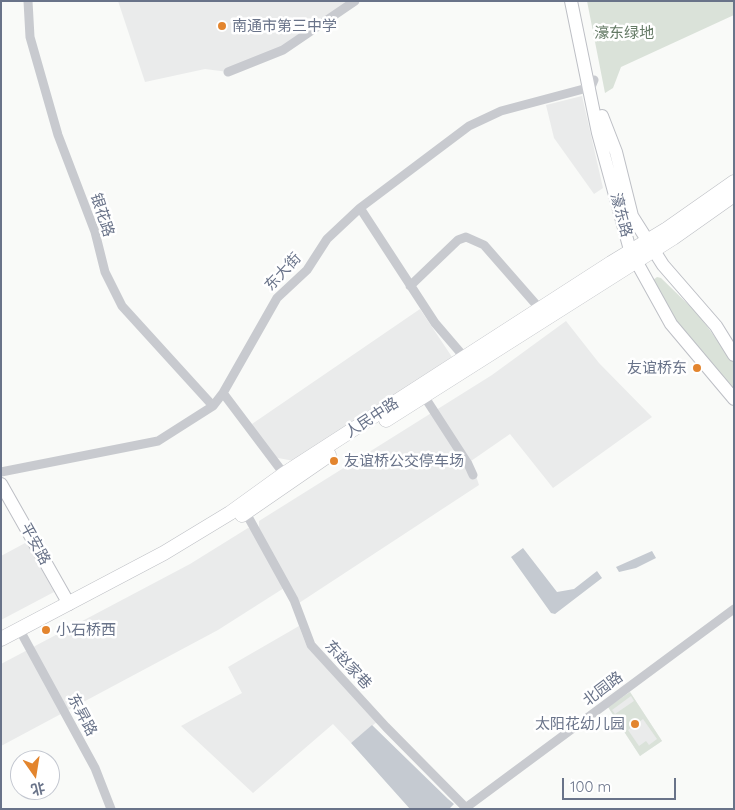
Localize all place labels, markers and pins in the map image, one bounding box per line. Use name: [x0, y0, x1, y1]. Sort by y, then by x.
place label: 南通市第三中学: [232, 17, 337, 35]
marker: 南通市第三中学: [216, 20, 228, 32]
place label: 友谊桥东: [627, 359, 687, 377]
marker: 友谊桥东: [691, 362, 703, 374]
place label: 友谊桥公交停车场: [344, 452, 464, 470]
marker: 友谊桥公交停车场: [328, 455, 340, 467]
place label: 小石桥西: [56, 621, 116, 639]
marker: 小石桥西: [40, 624, 52, 636]
place label: 太阳花幼儿园: [535, 715, 625, 733]
marker: 太阳花幼儿园: [629, 718, 641, 730]

